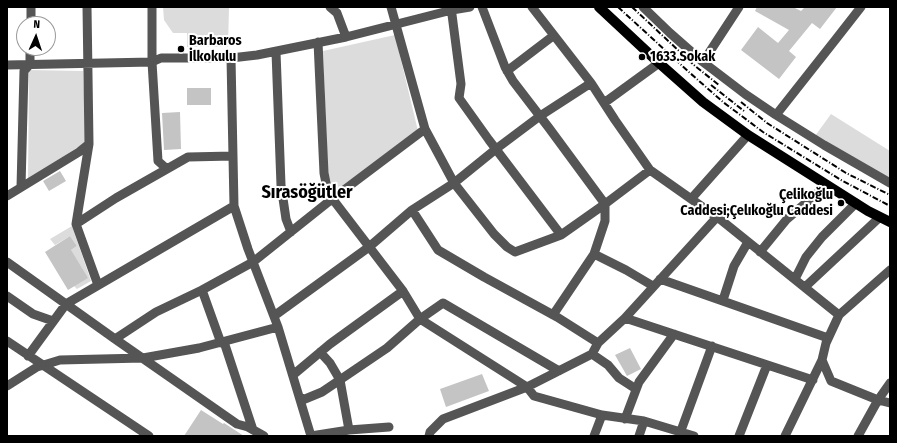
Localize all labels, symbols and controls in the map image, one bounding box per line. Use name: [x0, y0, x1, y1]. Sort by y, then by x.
north arrow: [16, 16, 56, 56]
text: N: [33, 18, 40, 31]
place label: Barbaros İlkokulu: [189, 33, 242, 66]
marker: Barbaros İlkokulu: [176, 44, 186, 54]
place label: 1633.Sokak: [650, 49, 715, 65]
marker: 1633.Sokak: [637, 52, 647, 62]
district label: Sırasöğütler: [261, 182, 353, 204]
place label: Çelikoğlu Caddesi;Çelıkoğlu Caddesi: [680, 187, 833, 220]
marker: Çelikoğlu Caddesi;Çelıkoğlu Caddesi: [836, 198, 846, 208]

